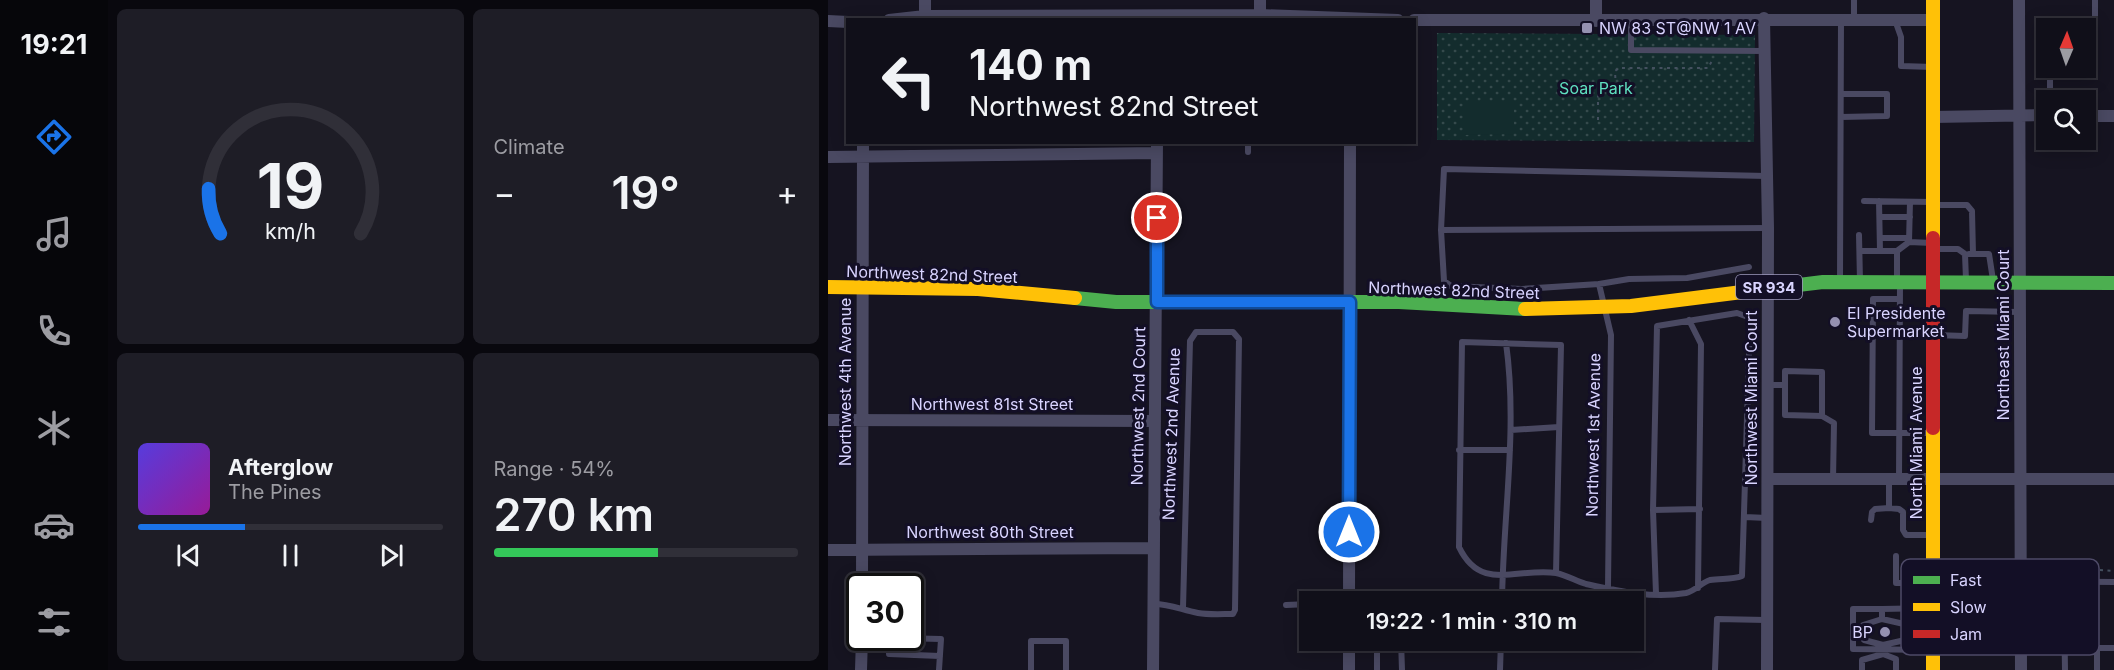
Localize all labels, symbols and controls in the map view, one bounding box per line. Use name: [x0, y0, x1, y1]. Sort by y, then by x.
place label: NW 83 ST@NW 1 AV: [1599, 18, 1756, 38]
north arrow: [2036, 18, 2096, 78]
map controls: [2036, 18, 2096, 150]
marker: NW 83 ST@NW 1 AV: [1580, 21, 1594, 35]
text: 19:21: [21, 28, 87, 61]
text: 140 m: [969, 39, 1092, 90]
icon: left: [870, 42, 948, 120]
park label: Soar Park: [1559, 78, 1633, 98]
text: Northwest 82nd Street: [969, 90, 1258, 123]
button: search: [2036, 90, 2096, 150]
icon: directions: [33, 116, 75, 158]
text: Climate: [494, 135, 565, 159]
text: 19: [257, 148, 324, 223]
text: 19°: [612, 165, 680, 220]
text: −: [494, 173, 515, 213]
text: +: [776, 173, 798, 213]
pin: [1131, 192, 1182, 243]
icon: arrive: [1140, 201, 1173, 234]
icon: music: [33, 213, 75, 255]
text: km/h: [265, 218, 316, 244]
street label: Northeast Miami Court: [1993, 249, 2013, 421]
street label: Northwest 82nd Street: [846, 261, 1018, 287]
road number: SR 934: [1736, 275, 1802, 299]
street label: Northwest 82nd Street: [1368, 277, 1540, 303]
street label: Northwest 4th Avenue: [835, 298, 855, 466]
place label: El Presidente Supermarket: [1847, 303, 1946, 341]
icon: phone: [33, 310, 75, 352]
street label: Northwest Miami Court: [1741, 311, 1761, 485]
marker: El Presidente Supermarket: [1828, 315, 1842, 329]
street label: Northwest 2nd Court: [1127, 326, 1149, 486]
street label: Northwest 2nd Avenue: [1158, 347, 1184, 521]
street label: Northwest 1st Avenue: [1582, 353, 1604, 517]
street label: North Miami Avenue: [1906, 366, 1926, 520]
street label: Northwest 81st Street: [911, 394, 1073, 414]
icon: climate: [33, 407, 75, 449]
text: Afterglow: [228, 454, 333, 480]
text: Range · 54%: [494, 457, 615, 481]
text: The Pines: [228, 480, 322, 504]
text: 270 km: [494, 487, 654, 542]
position arrow: [1317, 500, 1381, 564]
icon: car: [33, 504, 75, 546]
street label: Northwest 80th Street: [906, 522, 1074, 542]
icon: previous: [172, 539, 205, 572]
icon: pause: [274, 539, 307, 572]
icon: next: [375, 539, 408, 572]
legend: [1901, 559, 2099, 655]
text: Fast: [1950, 570, 1982, 590]
speed limit sign: 30: [846, 573, 924, 651]
text: Slow: [1950, 597, 1987, 617]
icon: filters: [33, 601, 75, 643]
text: 19:22 · 1 min · 310 m: [1366, 608, 1577, 634]
place label: BP: [1852, 622, 1873, 642]
text: Jam: [1950, 624, 1982, 644]
marker: BP: [1878, 625, 1892, 639]

